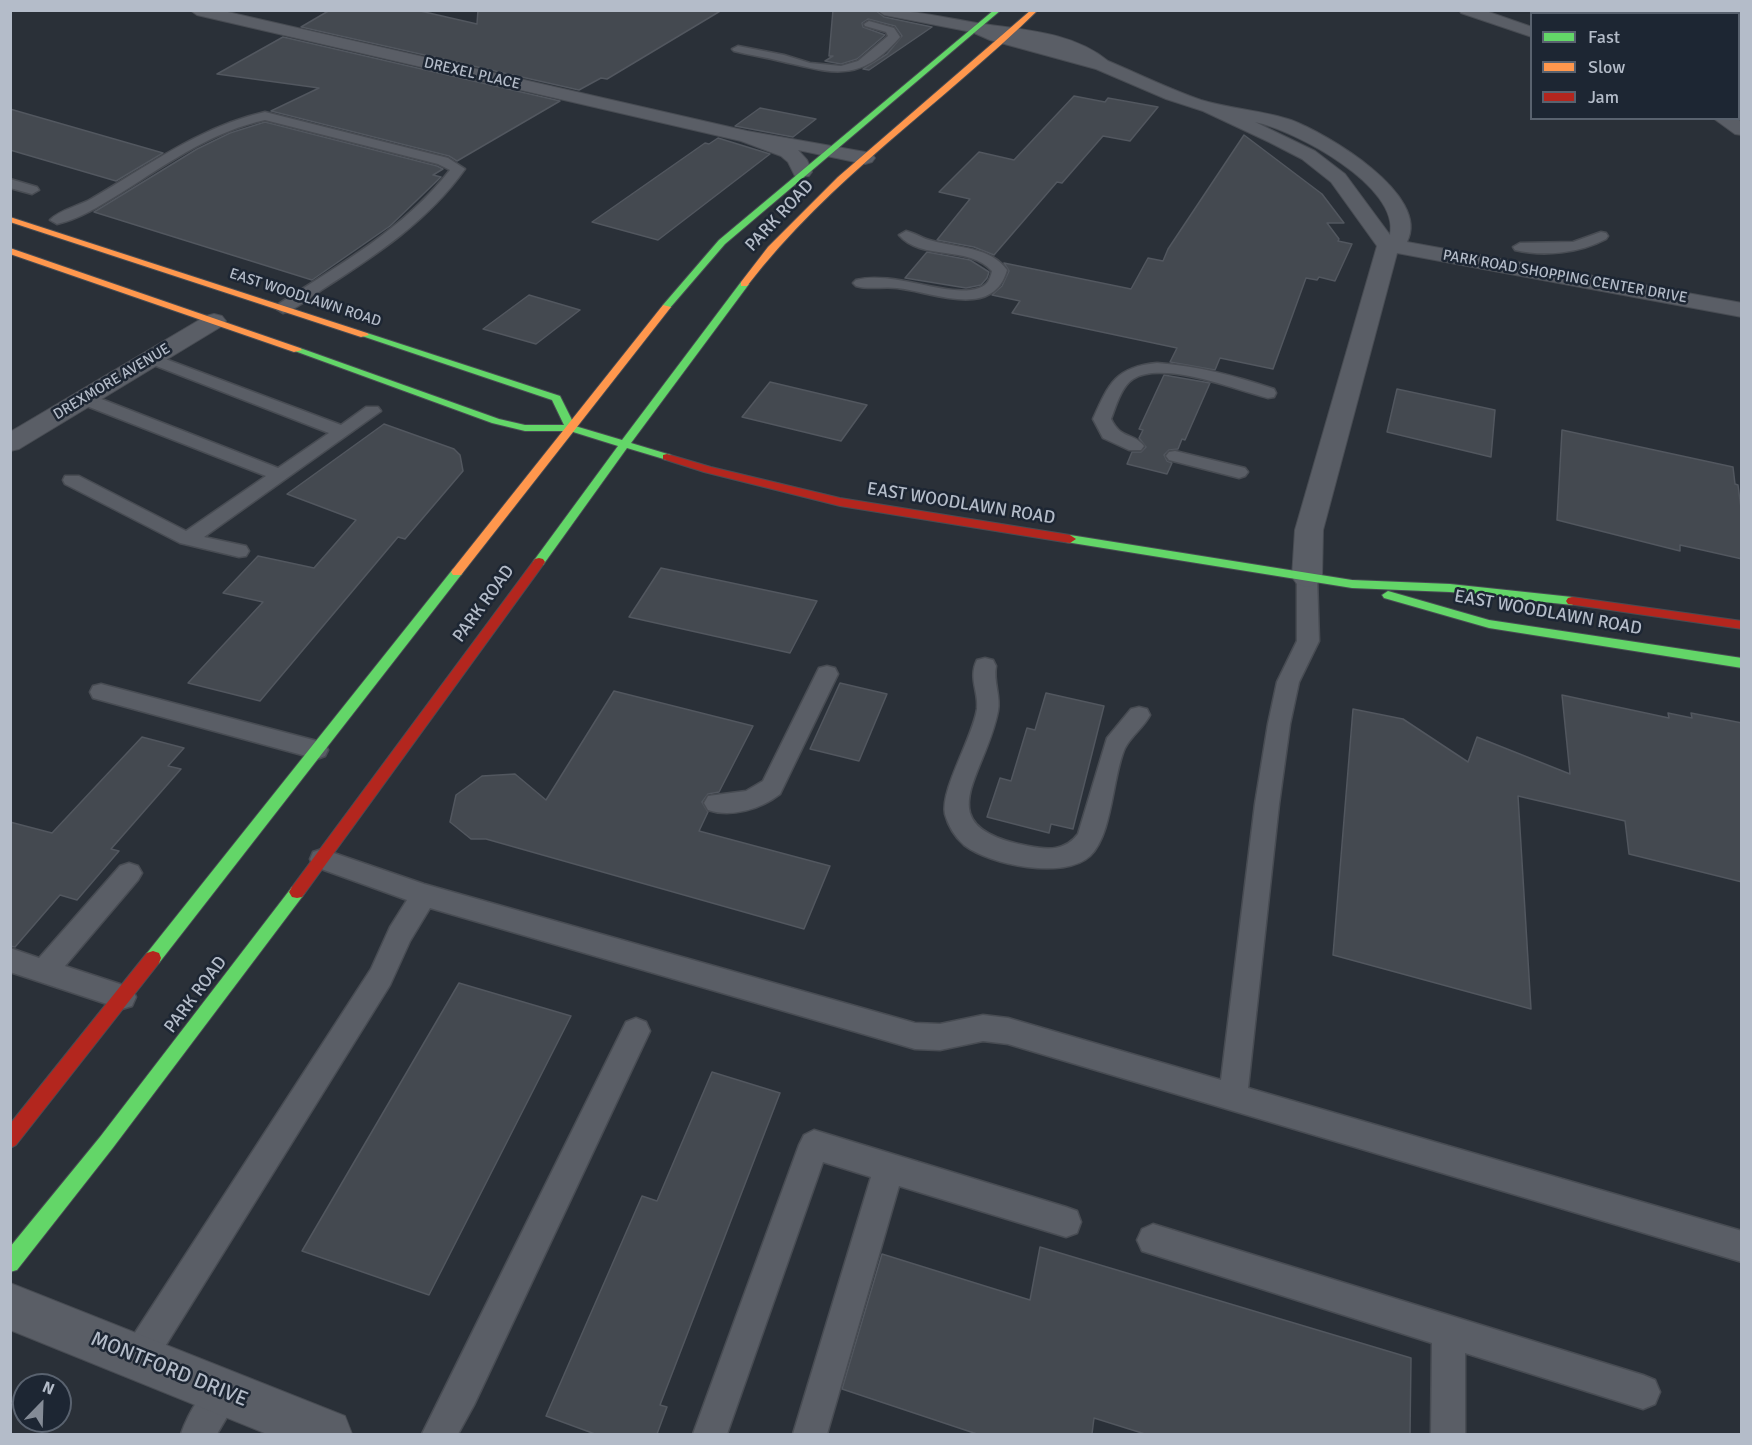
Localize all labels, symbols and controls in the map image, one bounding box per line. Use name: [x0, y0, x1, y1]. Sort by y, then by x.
legend: [1530, 12, 1740, 120]
text: Fast: [1588, 26, 1620, 48]
street label: DREXEL PLACE: [422, 54, 522, 94]
text: Slow: [1588, 56, 1625, 78]
text: Jam: [1588, 86, 1619, 108]
street label: PARK ROAD: [741, 176, 819, 256]
street label: PARK ROAD SHOPPING CENTER DRIVE: [1441, 247, 1689, 307]
street label: EAST WOODLAWN ROAD: [227, 265, 383, 331]
street label: DREXMORE AVENUE: [50, 340, 174, 424]
street label: EAST WOODLAWN ROAD: [865, 478, 1057, 530]
street label: PARK ROAD: [449, 561, 519, 647]
street label: EAST WOODLAWN ROAD: [1453, 586, 1643, 640]
street label: PARK ROAD: [160, 952, 232, 1038]
street label: MONTFORD DRIVE: [87, 1327, 251, 1413]
north arrow: [12, 1373, 72, 1433]
text: N: [39, 1377, 57, 1400]

